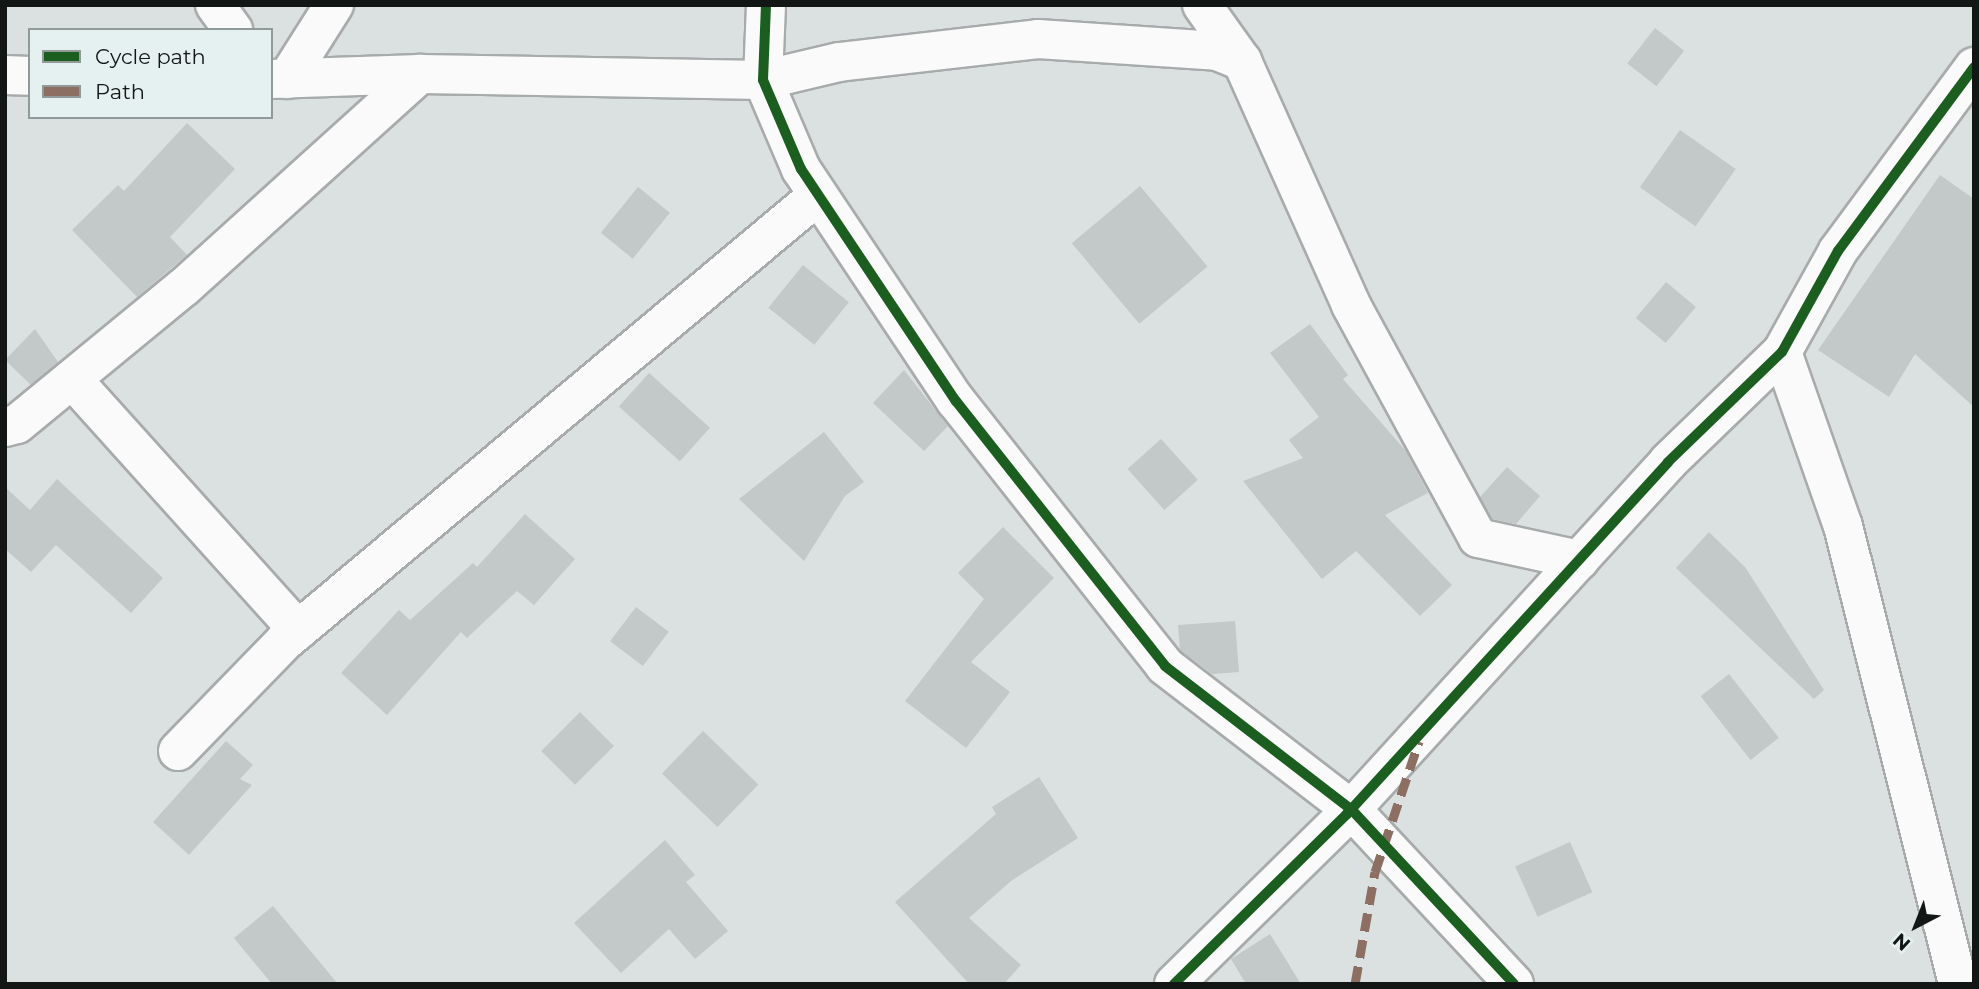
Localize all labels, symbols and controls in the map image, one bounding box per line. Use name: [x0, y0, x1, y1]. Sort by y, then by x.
legend: [28, 28, 273, 119]
text: Cycle path: [95, 44, 206, 69]
text: Path: [95, 79, 145, 104]
north arrow: [1881, 891, 1951, 961]
text: N: [1888, 928, 1915, 956]

